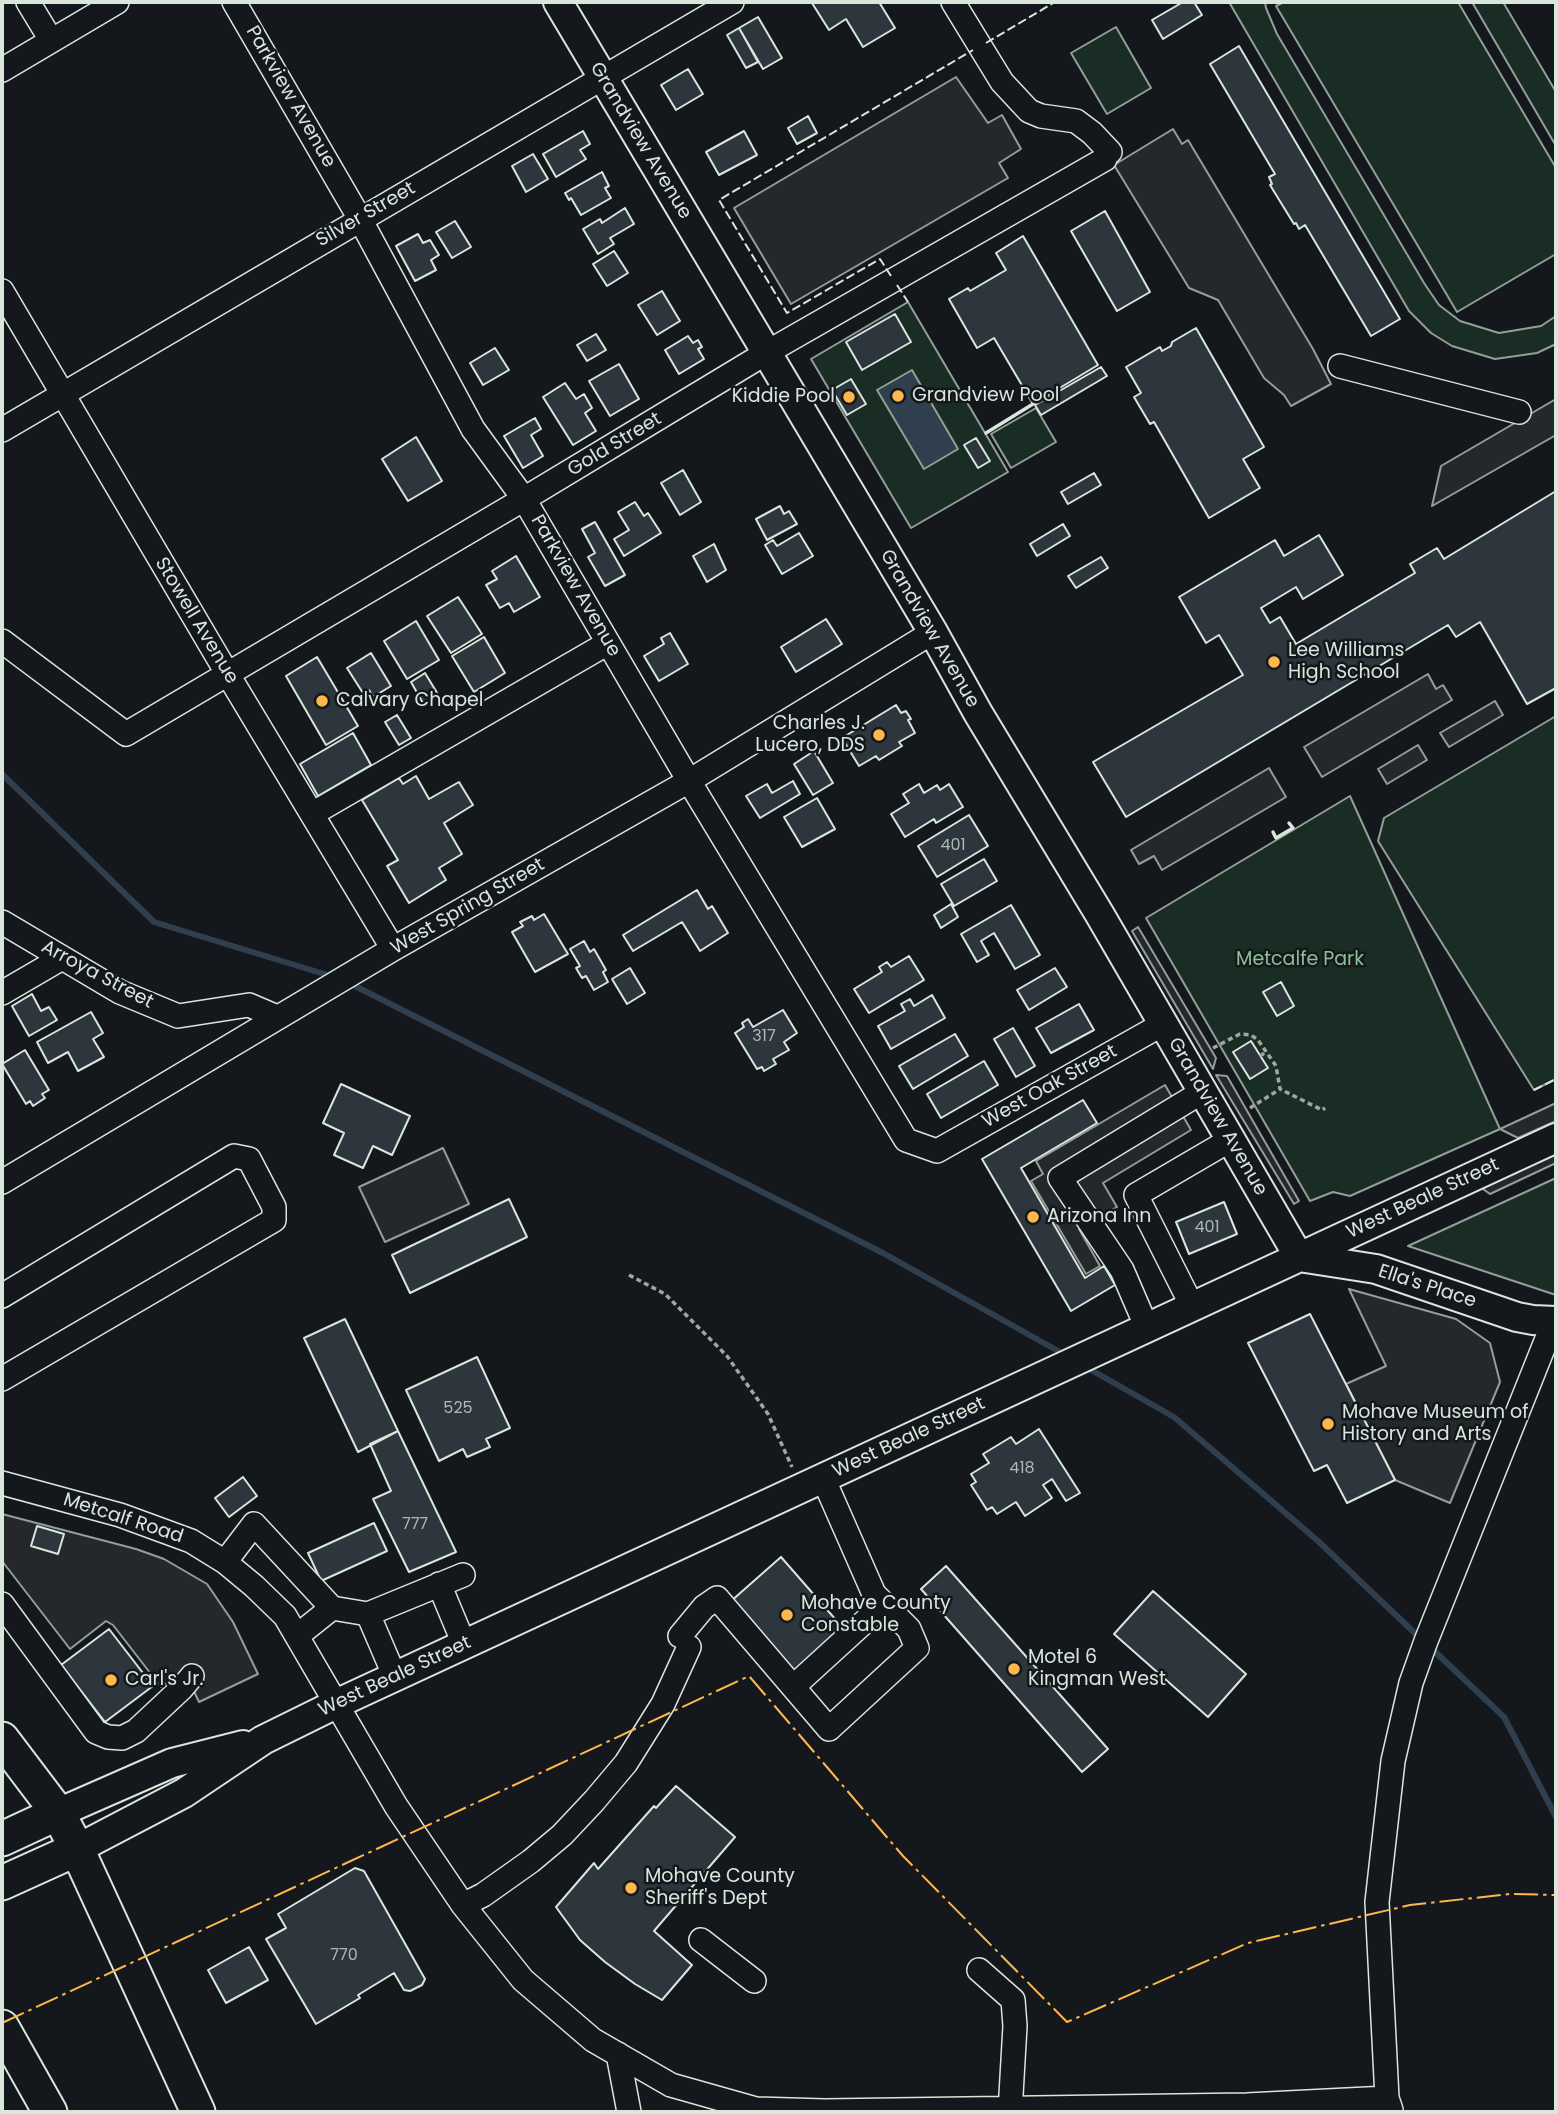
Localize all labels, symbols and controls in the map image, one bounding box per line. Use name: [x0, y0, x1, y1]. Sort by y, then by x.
street label: Parkview Avenue: [240, 22, 340, 172]
street label: Grandview Avenue: [584, 58, 696, 224]
street label: Silver Street: [312, 177, 420, 253]
place label: Grandview Pool: [912, 385, 1059, 407]
place label: Kiddie Pool: [732, 386, 835, 408]
marker: Grandview Pool: [890, 388, 906, 404]
marker: Kiddie Pool: [841, 389, 857, 405]
street label: Gold Street: [564, 408, 666, 482]
street label: Parkview Avenue: [525, 511, 625, 661]
street label: Grandview Avenue: [874, 546, 984, 712]
street label: Stowell Avenue: [149, 554, 243, 688]
place label: Lee Williams High School: [1288, 640, 1404, 684]
marker: Lee Williams High School: [1266, 654, 1282, 670]
place label: Calvary Chapel: [336, 690, 484, 712]
marker: Calvary Chapel: [314, 693, 330, 709]
place label: Charles J. Lucero, DDS: [755, 713, 865, 757]
marker: Charles J. Lucero, DDS: [871, 727, 887, 743]
house number: 401: [940, 836, 966, 856]
street label: West Spring Street: [387, 854, 549, 960]
street label: Arroya Street: [37, 936, 157, 1014]
park label: Metcalfe Park: [1236, 949, 1364, 971]
house number: 317: [752, 1027, 776, 1047]
street label: Grandview Avenue: [1162, 1034, 1272, 1200]
street label: West Oak Street: [979, 1041, 1121, 1133]
street label: West Beale Street: [1343, 1154, 1503, 1244]
place label: Arizona Inn: [1047, 1206, 1151, 1228]
marker: Arizona Inn: [1025, 1209, 1041, 1225]
house number: 401: [1194, 1218, 1220, 1238]
street label: Ella's Place: [1375, 1260, 1479, 1314]
street label: West Beale Street: [829, 1393, 989, 1483]
house number: 525: [443, 1399, 473, 1419]
place label: Mohave Museum of History and Arts: [1342, 1402, 1528, 1446]
marker: Mohave Museum of History and Arts: [1320, 1416, 1336, 1432]
house number: 418: [1009, 1459, 1035, 1479]
street label: Metcalf Road: [60, 1489, 186, 1549]
house number: 777: [402, 1515, 428, 1535]
place label: Mohave County Constable: [801, 1593, 951, 1637]
marker: Mohave County Constable: [779, 1607, 795, 1623]
street label: West Beale Street: [315, 1632, 475, 1722]
place label: Motel 6 Kingman West: [1028, 1647, 1166, 1691]
marker: Motel 6 Kingman West: [1006, 1661, 1022, 1677]
place label: Carl's Jr.: [125, 1669, 203, 1691]
marker: Carl's Jr.: [103, 1672, 119, 1688]
place label: Mohave County Sheriff's Dept: [645, 1866, 795, 1910]
marker: Mohave County Sheriff's Dept: [623, 1880, 639, 1896]
house number: 770: [330, 1946, 358, 1966]

